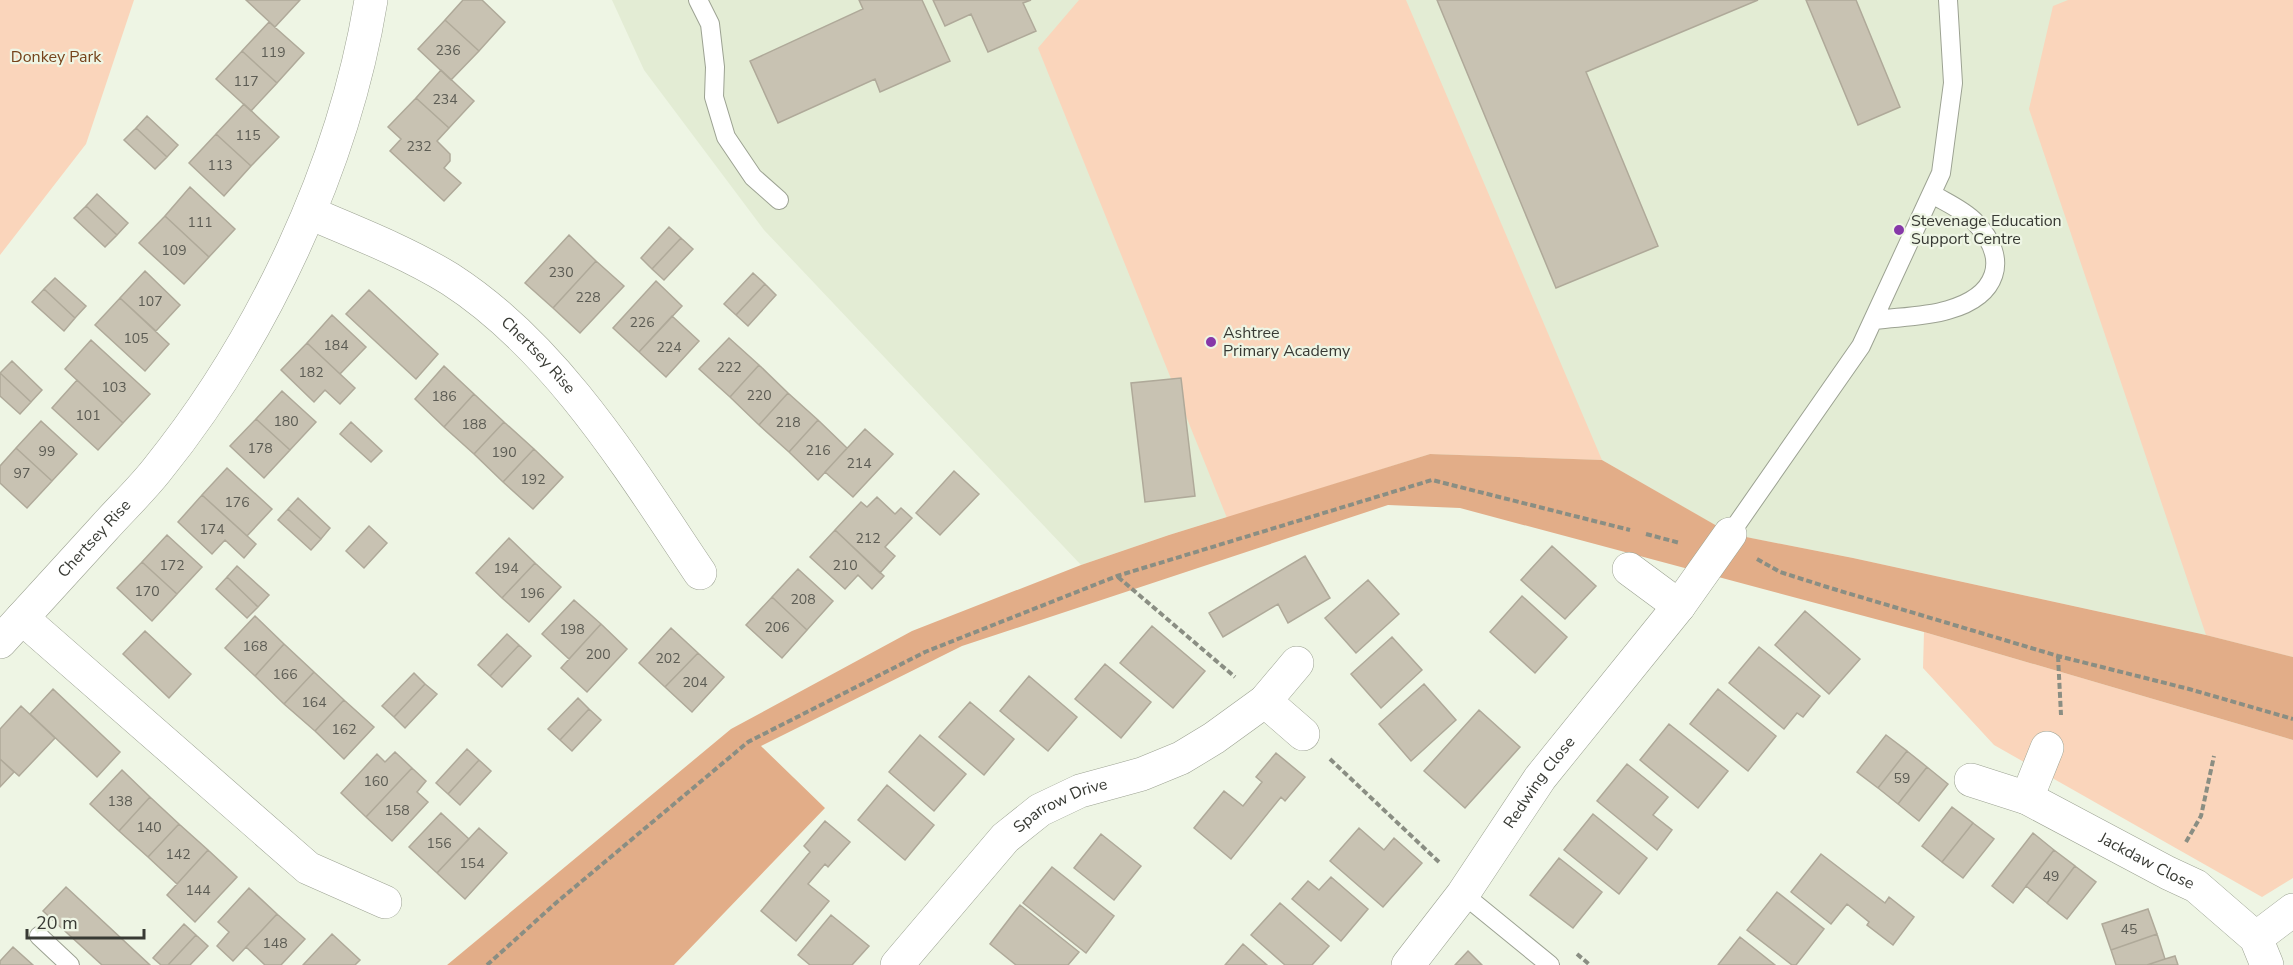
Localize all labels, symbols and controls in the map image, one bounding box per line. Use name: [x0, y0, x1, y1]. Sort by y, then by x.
house number: 236: [435, 41, 461, 60]
house number: 119: [260, 43, 286, 62]
park label: Donkey Park: [11, 46, 102, 68]
house number: 117: [233, 72, 259, 91]
house number: 234: [432, 90, 458, 109]
house number: 115: [235, 126, 261, 145]
house number: 232: [406, 137, 432, 156]
house number: 113: [207, 156, 233, 175]
place label: Stevenage Education Support Centre: [1911, 210, 2062, 250]
house number: 111: [187, 213, 213, 232]
marker: Stevenage Education Support Centre: [1892, 223, 1906, 237]
house number: 109: [161, 241, 187, 260]
house number: 230: [548, 263, 574, 282]
house number: 228: [575, 288, 601, 307]
house number: 107: [137, 292, 163, 311]
street label: Chertsey Rise: [496, 312, 580, 399]
house number: 226: [629, 313, 655, 332]
place label: Ashtree Primary Academy: [1223, 322, 1351, 362]
house number: 105: [123, 329, 149, 348]
marker: Ashtree Primary Academy: [1204, 335, 1218, 349]
house number: 184: [323, 336, 349, 355]
house number: 224: [656, 338, 682, 357]
house number: 222: [716, 358, 742, 377]
house number: 182: [298, 363, 324, 382]
house number: 103: [101, 378, 127, 397]
house number: 220: [746, 386, 772, 405]
house number: 186: [431, 387, 457, 406]
house number: 101: [75, 406, 101, 425]
house number: 180: [273, 412, 299, 431]
house number: 218: [775, 413, 801, 432]
house number: 188: [461, 415, 487, 434]
house number: 178: [247, 439, 273, 458]
house number: 216: [805, 441, 831, 460]
house number: 99: [39, 442, 55, 461]
house number: 190: [491, 443, 517, 462]
house number: 214: [846, 454, 872, 473]
house number: 97: [14, 464, 30, 483]
house number: 192: [520, 470, 546, 489]
house number: 176: [224, 493, 250, 512]
street label: Chertsey Rise: [53, 495, 136, 583]
house number: 174: [199, 520, 225, 539]
house number: 212: [855, 529, 881, 548]
house number: 172: [159, 556, 185, 575]
house number: 210: [832, 556, 858, 575]
house number: 194: [493, 559, 519, 578]
house number: 170: [134, 582, 160, 601]
house number: 196: [519, 584, 545, 603]
house number: 208: [790, 590, 816, 609]
house number: 206: [764, 618, 790, 637]
house number: 198: [559, 620, 585, 639]
house number: 168: [242, 637, 268, 656]
house number: 200: [585, 645, 611, 664]
house number: 202: [655, 649, 681, 668]
house number: 166: [272, 665, 298, 684]
house number: 204: [682, 673, 708, 692]
house number: 164: [301, 693, 327, 712]
house number: 162: [331, 720, 357, 739]
street label: Redwing Close: [1499, 732, 1580, 833]
house number: 59: [1894, 769, 1910, 788]
house number: 160: [363, 772, 389, 791]
street label: Sparrow Drive: [1009, 773, 1110, 838]
house number: 138: [107, 792, 133, 811]
house number: 158: [384, 801, 410, 820]
house number: 140: [136, 818, 162, 837]
street label: Jackdaw Close: [2094, 827, 2198, 895]
house number: 156: [426, 834, 452, 853]
house number: 142: [165, 845, 191, 864]
house number: 154: [459, 854, 485, 873]
house number: 49: [2043, 867, 2059, 886]
house number: 144: [185, 881, 211, 900]
scale bar: [27, 902, 144, 940]
text: 20 m: [36, 911, 78, 935]
house number: 45: [2121, 920, 2137, 939]
house number: 148: [262, 934, 288, 953]

